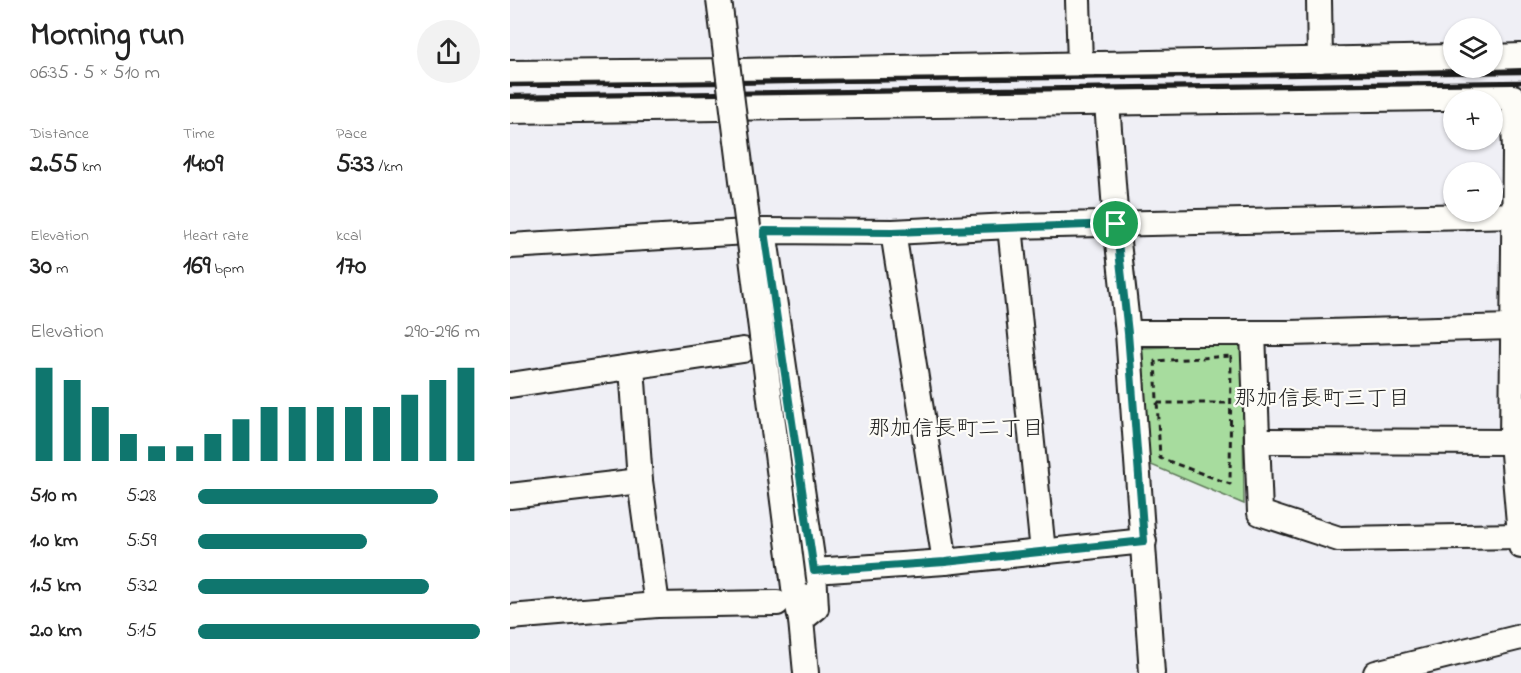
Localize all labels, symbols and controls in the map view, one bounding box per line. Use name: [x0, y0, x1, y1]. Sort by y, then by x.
text: Morning run: [30, 12, 184, 60]
map controls: [1443, 18, 1503, 222]
button: layers: [1443, 18, 1503, 78]
button: share: [417, 20, 480, 83]
text: 06:35 · 5 × 510 m: [30, 59, 160, 88]
button: +: [1443, 90, 1503, 150]
text: Distance: [30, 122, 89, 146]
text: Time: [183, 122, 215, 146]
text: Pace: [336, 122, 367, 146]
text: 2.55: [30, 146, 78, 184]
text: 14:09: [183, 146, 223, 184]
text: 5:33: [336, 146, 375, 184]
text: km: [78, 155, 101, 179]
text: /km: [375, 155, 403, 179]
button: −: [1443, 162, 1503, 222]
pin: [1090, 198, 1141, 249]
icon: arrive: [1099, 207, 1132, 240]
text: Elevation: [30, 224, 89, 248]
text: Heart rate: [183, 224, 249, 248]
text: kcal: [336, 224, 361, 248]
text: 30: [30, 248, 52, 286]
text: 169: [183, 248, 211, 286]
text: 170: [336, 248, 366, 286]
text: m: [52, 257, 68, 281]
text: bpm: [211, 257, 244, 281]
text: Elevation: [30, 318, 104, 347]
text: 290–296 m: [404, 318, 480, 347]
district label: 那加信長町三丁目: [1234, 384, 1410, 416]
district label: 那加信長町二丁目: [868, 414, 1044, 446]
text: 510 m: [30, 482, 77, 511]
text: 5:28: [126, 482, 157, 511]
text: 1.0 km: [30, 527, 78, 556]
text: 5:59: [126, 527, 157, 556]
text: 1.5 km: [30, 572, 81, 601]
text: 5:32: [126, 572, 157, 601]
text: 2.0 km: [30, 617, 82, 646]
text: 5:15: [126, 617, 157, 646]

